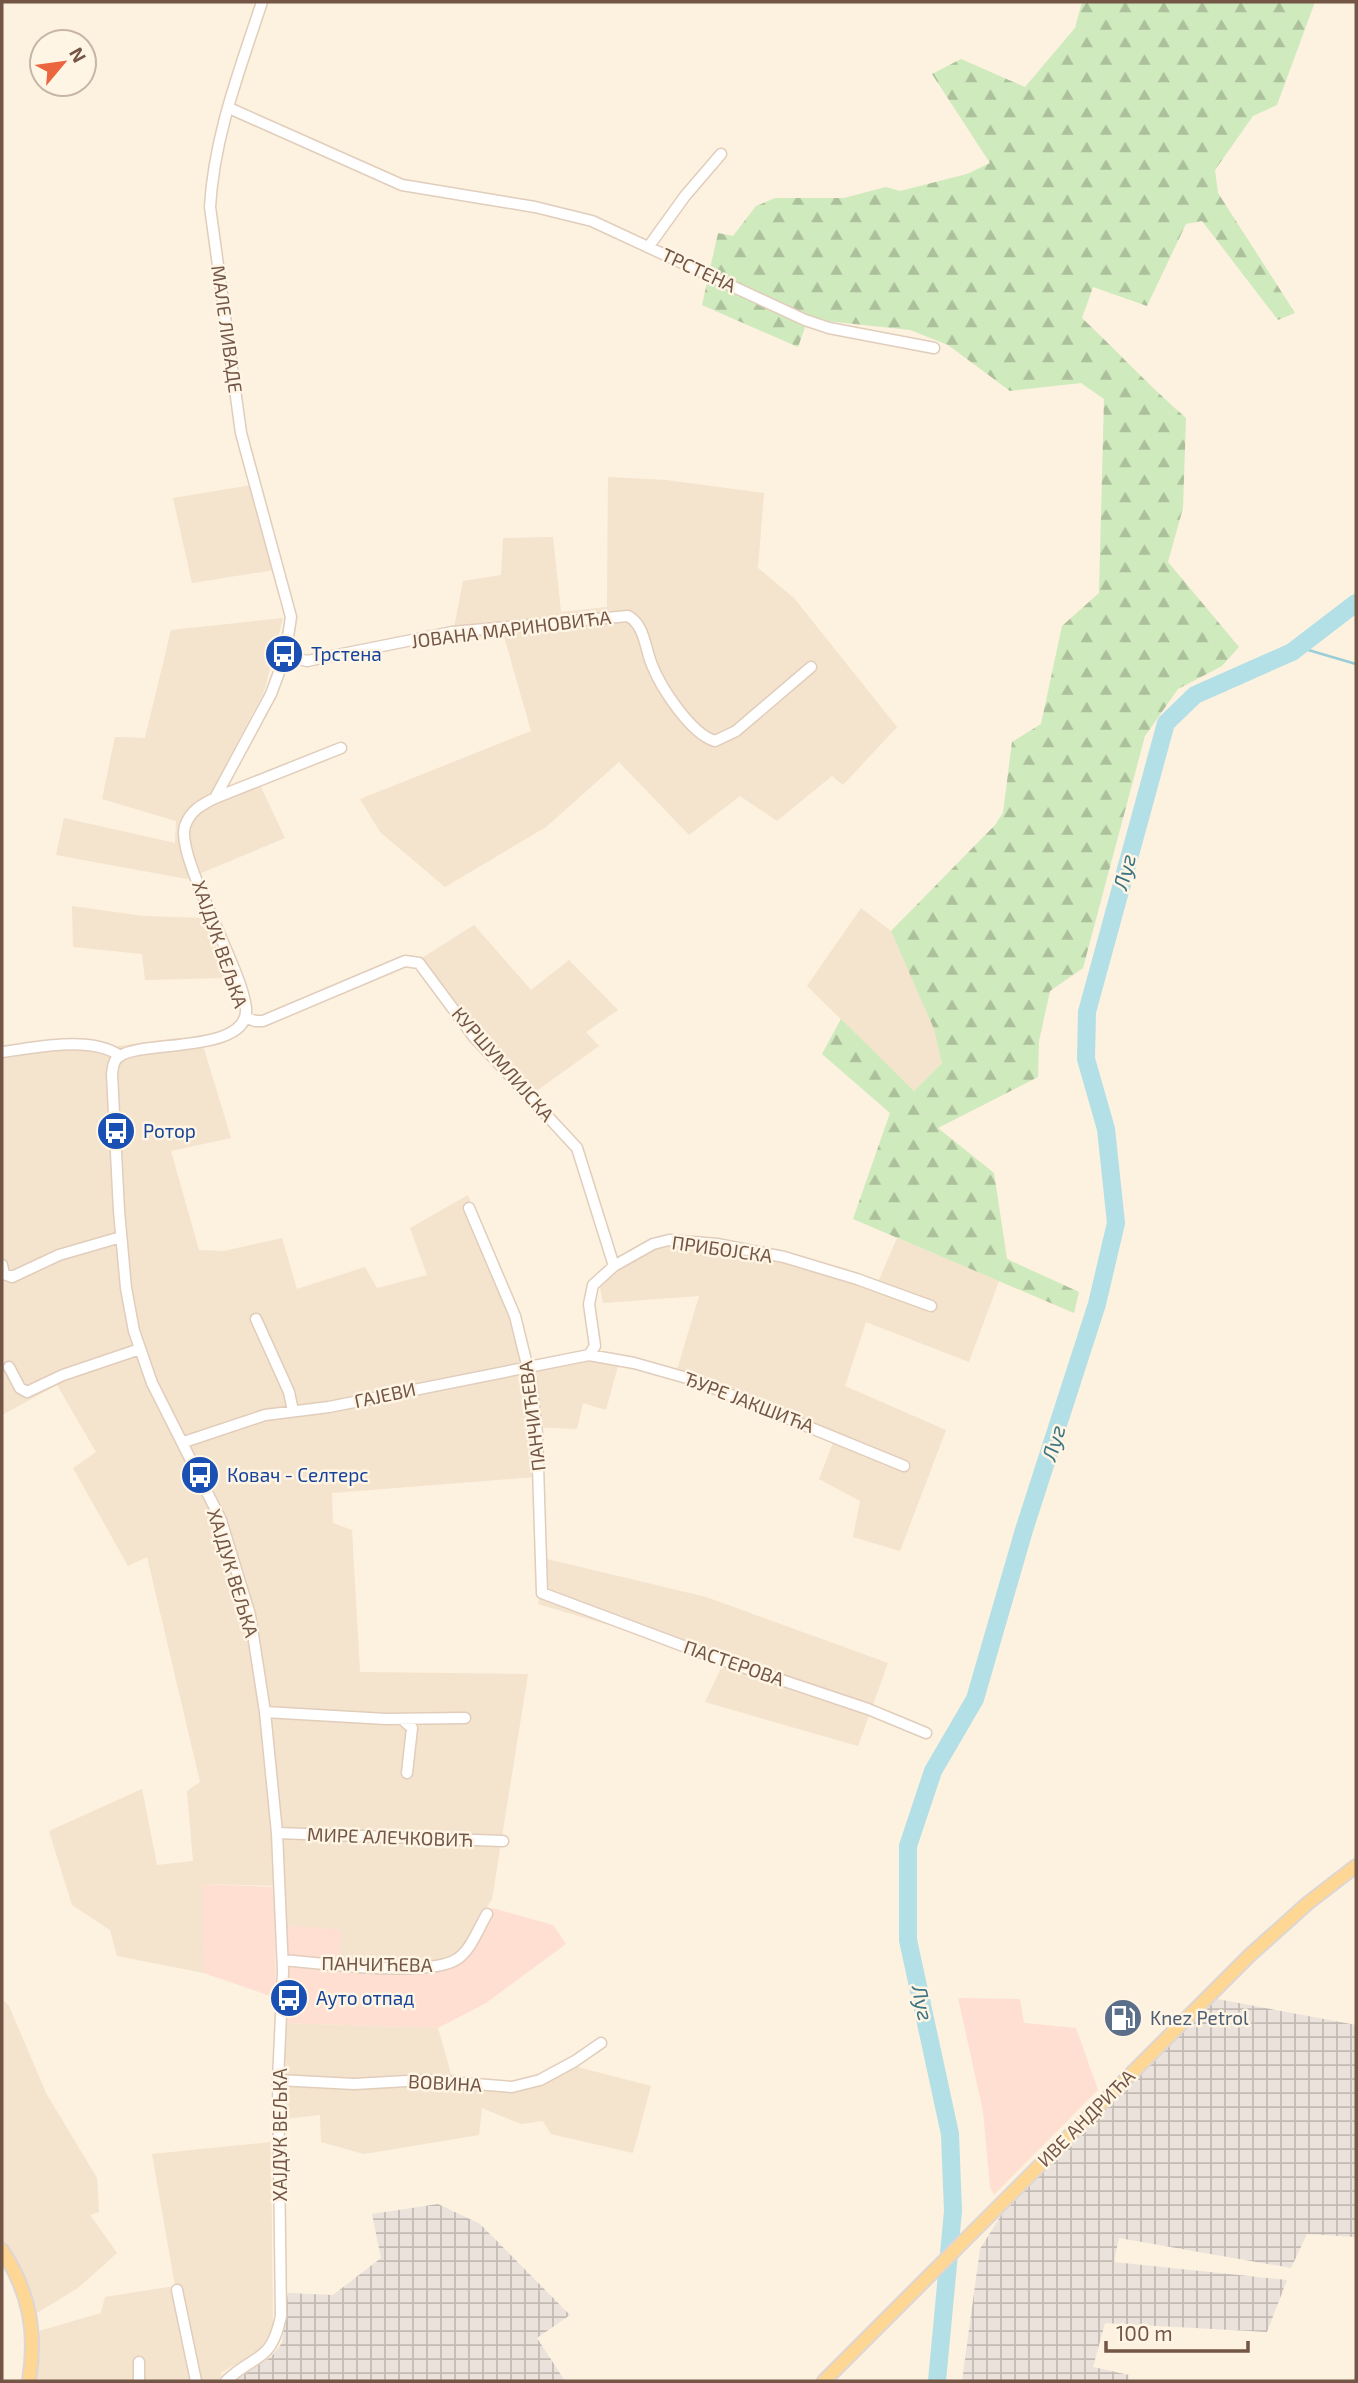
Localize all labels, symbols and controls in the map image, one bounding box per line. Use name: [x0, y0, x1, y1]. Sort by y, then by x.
north arrow: [28, 28, 98, 98]
text: N: [65, 43, 92, 66]
street label: ТРСТЕНА: [658, 242, 740, 297]
street label: МАЛЕ ЛИВАДЕ: [207, 264, 248, 394]
street label: ЈОВАНА МАРИНОВИЋА: [410, 605, 612, 652]
bus stop icon: Трстена: [263, 633, 305, 675]
place label: Трстена: [311, 642, 382, 665]
water label: Луг: [1107, 851, 1140, 893]
street label: ХАЈДУК ВЕЉКА: [188, 877, 253, 1011]
street label: КУРШУМЛИЈСКА: [447, 1002, 560, 1126]
bus stop icon: Ротор: [95, 1110, 137, 1152]
place label: Ротор: [143, 1119, 196, 1142]
street label: ПРИБОЈСКА: [670, 1230, 774, 1267]
street label: ПАНЧИЋЕВА: [513, 1359, 550, 1473]
street label: ЂУРЕ ЈАКШИЋА: [681, 1366, 818, 1437]
street label: ГАЈЕВИ: [352, 1377, 418, 1412]
water label: Луг: [1035, 1422, 1070, 1464]
bus stop icon: Ковач - Селтерс: [179, 1454, 221, 1496]
place label: Ковач - Селтерс: [227, 1463, 369, 1486]
street label: ХАЈДУК ВЕЉКА: [203, 1506, 264, 1640]
street label: ПАСТЕРОВА: [681, 1635, 787, 1690]
street label: МИРЕ АЛЕЧКОВИЋ: [307, 1822, 473, 1851]
street label: ПАНЧИЋЕВА: [321, 1951, 433, 1976]
bus stop icon: Ауто отпад: [268, 1977, 310, 2019]
water label: Луг: [907, 1982, 939, 2023]
place label: Ауто отпад: [316, 1986, 414, 2010]
fuel station icon: Knez Petrol: [1102, 1997, 1144, 2039]
place label: Knez Petrol: [1150, 2006, 1249, 2029]
street label: ИВЕ АНДРИЋА: [1032, 2064, 1139, 2171]
street label: ХАЈДУК ВЕЉКА: [268, 2068, 291, 2202]
street label: ВОВИНА: [408, 2069, 483, 2096]
scale bar: [1106, 2310, 1248, 2354]
text: 100 m: [1116, 2320, 1173, 2345]

